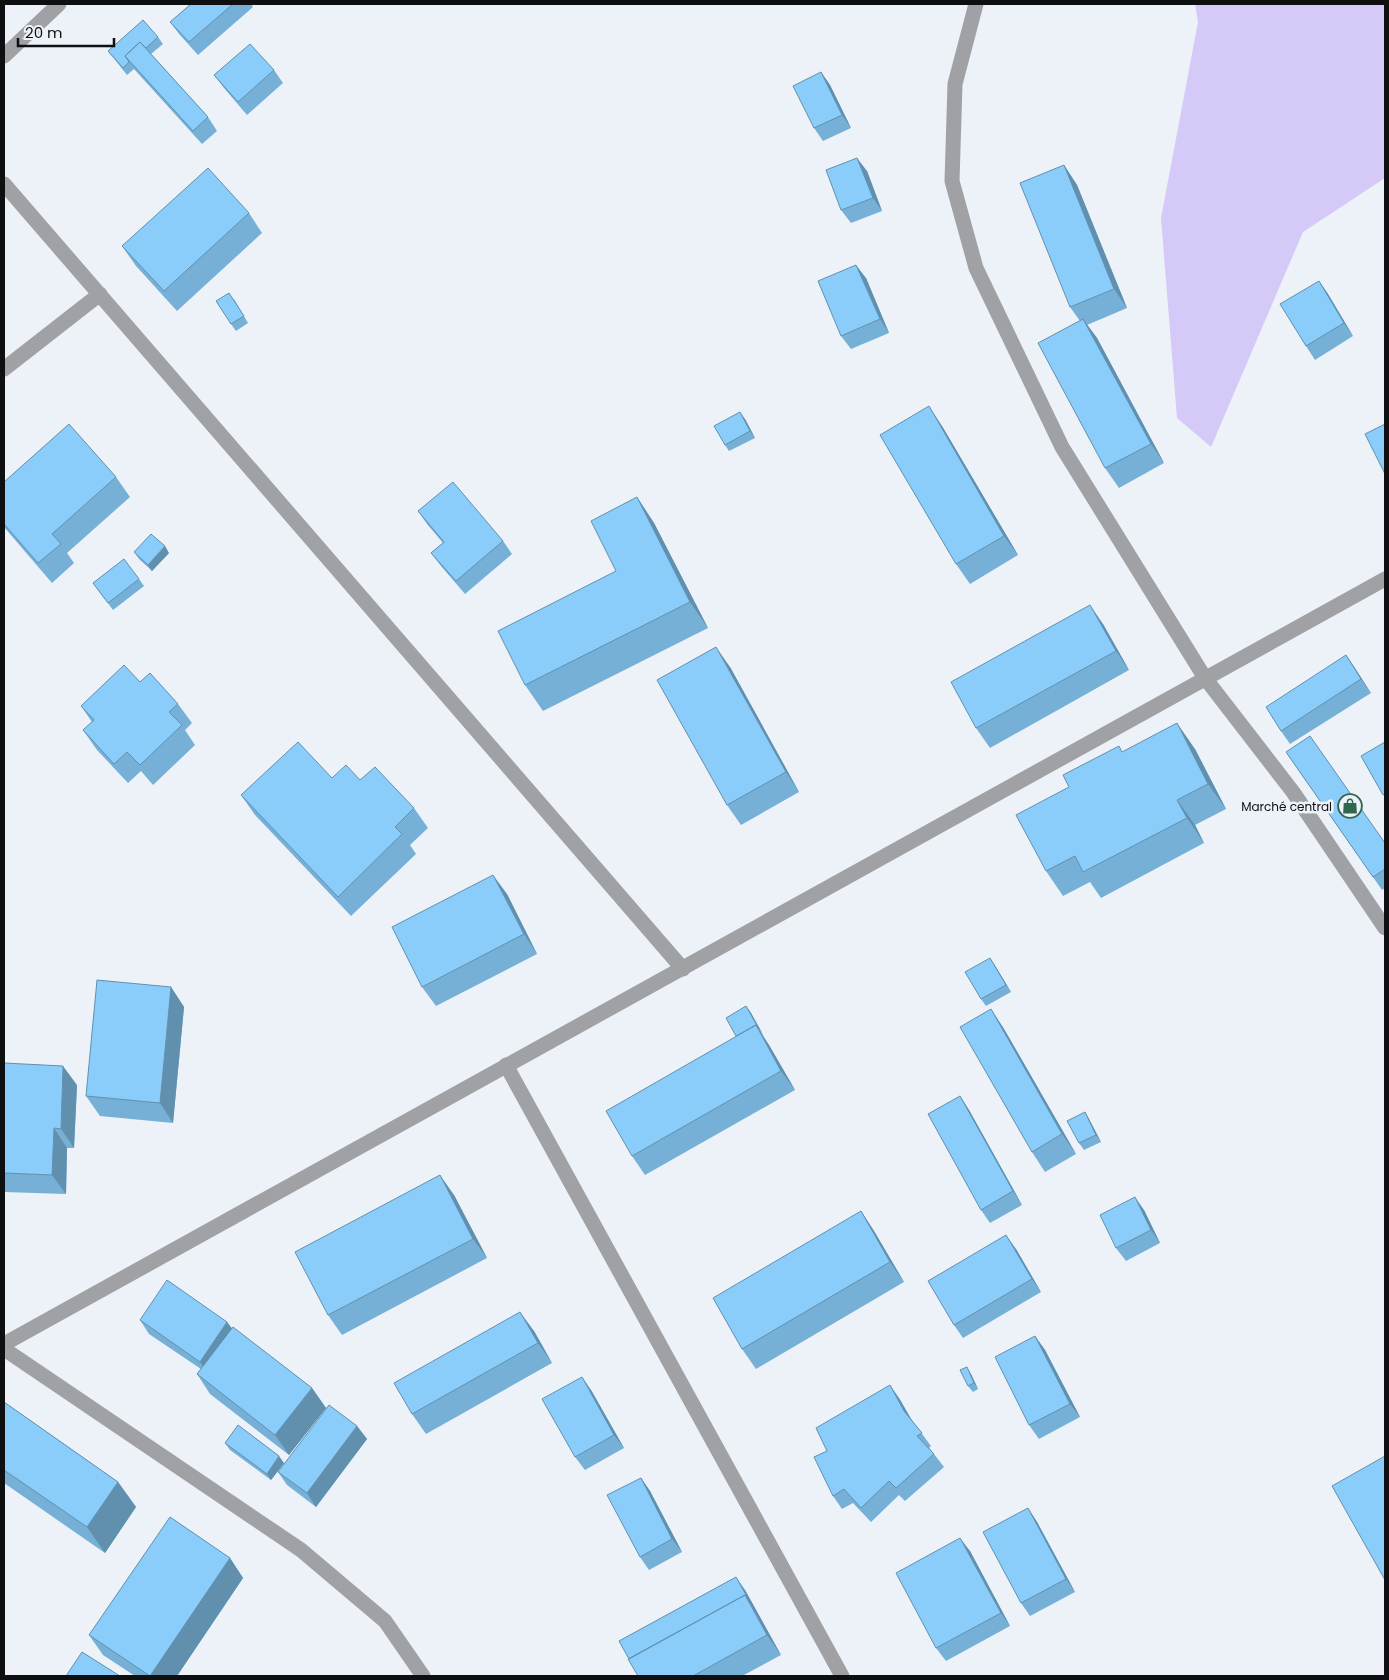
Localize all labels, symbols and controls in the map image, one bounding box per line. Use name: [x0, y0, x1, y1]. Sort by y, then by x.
scale bar: [18, 15, 114, 47]
text: 20 m: [25, 22, 63, 43]
shop icon: Marché central: [1337, 793, 1363, 819]
place label: Marché central: [1241, 798, 1332, 815]

